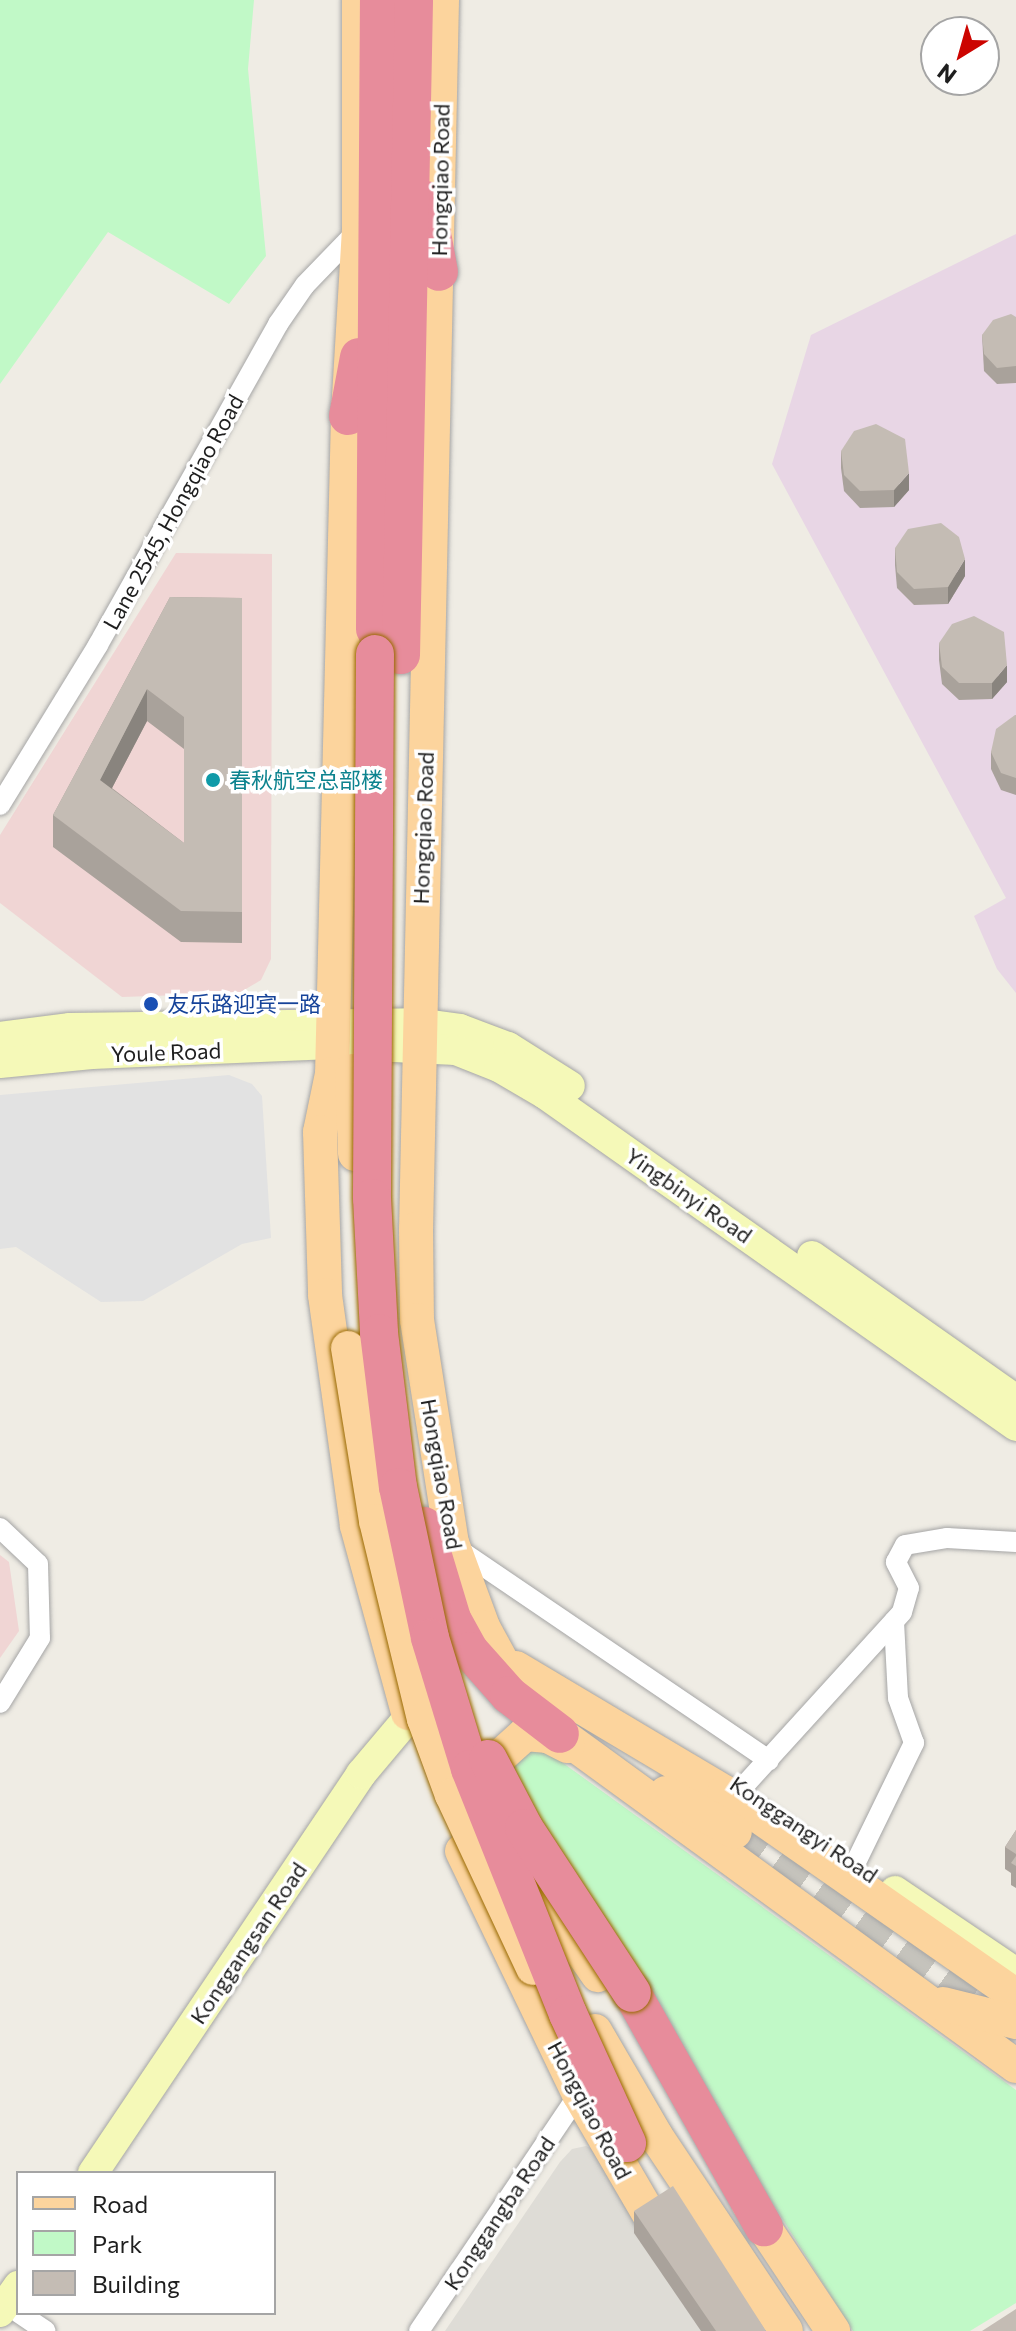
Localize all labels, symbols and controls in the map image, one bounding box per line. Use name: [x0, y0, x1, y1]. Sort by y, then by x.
north arrow: [920, 16, 1000, 96]
text: N: [932, 58, 961, 90]
street label: Hongqiao Road: [425, 103, 455, 257]
street label: Lane 2545, Hongqiao Road: [97, 390, 249, 634]
street label: Hongqiao Road: [407, 751, 439, 905]
place label: 春秋航空总部楼: [229, 767, 383, 793]
marker: 春秋航空总部楼: [204, 771, 222, 789]
place label: 友乐路迎宾一路: [167, 991, 321, 1017]
marker: 友乐路迎宾一路: [142, 995, 160, 1013]
street label: Youle Road: [110, 1037, 222, 1067]
street label: Yingbinyi Road: [621, 1142, 757, 1248]
street label: Hongqiao Road: [416, 1396, 468, 1552]
street label: Konggangyi Road: [725, 1770, 883, 1888]
street label: Konggangsan Road: [184, 1857, 312, 2029]
street label: Hongqiao Road: [542, 2036, 638, 2184]
street label: Konggangba Road: [438, 2131, 560, 2295]
legend: [16, 2171, 276, 2315]
text: Road: [92, 2189, 148, 2218]
text: Park: [92, 2229, 142, 2258]
text: Building: [92, 2269, 180, 2298]

